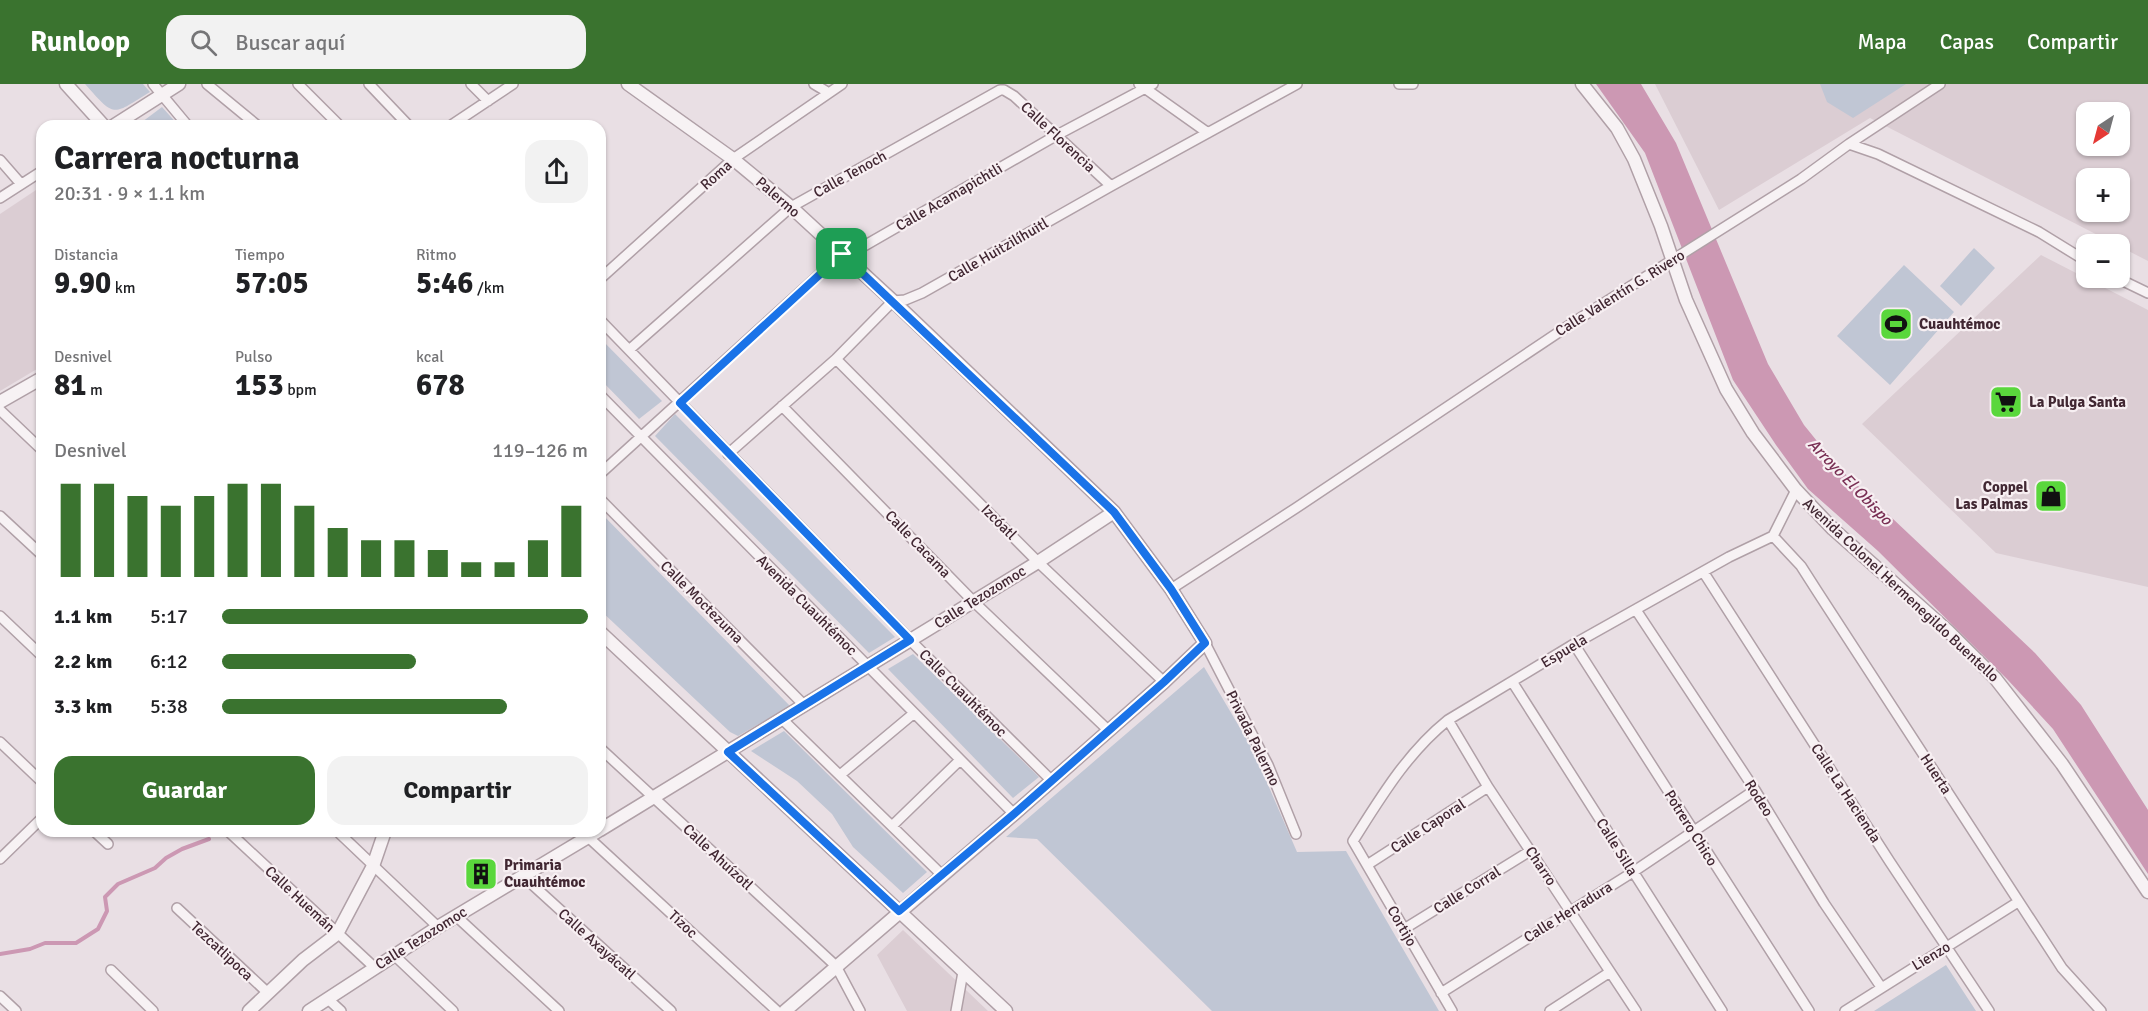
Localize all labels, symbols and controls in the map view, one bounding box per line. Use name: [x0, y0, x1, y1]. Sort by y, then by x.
search box: [166, 15, 586, 69]
text: Runloop: [30, 25, 130, 59]
icon: search: [187, 26, 220, 59]
text: Buscar aquí: [235, 29, 345, 56]
text: Mapa: [1857, 29, 1907, 55]
text: Capas: [1940, 29, 1994, 55]
text: Compartir: [2027, 29, 2118, 55]
street label: Calle Florencia: [1017, 98, 1099, 176]
north arrow: [2076, 102, 2130, 156]
map controls: [2076, 102, 2130, 288]
text: Carrera nocturna: [54, 138, 300, 179]
button: share: [525, 140, 588, 203]
street label: Calle Tenoch: [810, 147, 890, 201]
street label: Roma: [697, 156, 735, 194]
street label: Calle Acamapichtli: [893, 159, 1005, 235]
button: +: [2076, 168, 2130, 222]
street label: Palermo: [752, 173, 804, 221]
text: 20:31 · 9 × 1.1 km: [54, 181, 205, 206]
street label: Calle Huitzilíhuitl: [945, 214, 1051, 286]
pin: [816, 228, 867, 279]
button: −: [2076, 234, 2130, 288]
icon: arrive: [825, 237, 858, 270]
text: Distancia: [54, 245, 118, 265]
text: Tiempo: [235, 245, 285, 265]
text: Ritmo: [416, 245, 457, 265]
street label: Calle Valentín G. Rivero: [1552, 246, 1688, 340]
text: 9.90: [54, 265, 111, 302]
text: 57:05: [235, 265, 309, 302]
text: 5:46: [416, 265, 473, 302]
text: km: [111, 278, 136, 298]
text: /km: [473, 278, 505, 298]
sports icon: Cuauhtémoc: [1878, 306, 1914, 342]
place label: Cuauhtémoc: [1919, 315, 2000, 333]
text: Desnivel: [54, 347, 112, 367]
text: Pulso: [235, 347, 273, 367]
text: kcal: [416, 347, 444, 367]
text: 81: [54, 367, 86, 404]
text: 153: [235, 367, 284, 404]
text: 678: [416, 367, 465, 404]
text: m: [86, 380, 103, 400]
text: bpm: [284, 380, 317, 400]
supermarket icon: La Pulga Santa: [1988, 384, 2024, 420]
place label: La Pulga Santa: [2029, 393, 2126, 411]
water label: Arroyo El Obispo: [1804, 434, 1897, 530]
text: Desnivel: [54, 438, 127, 463]
text: 119–126 m: [492, 438, 588, 463]
place label: Coppel Las Palmas: [1955, 478, 2028, 513]
shop icon: Coppel Las Palmas: [2033, 478, 2069, 514]
street label: Avenida Colonel Hermenegildo Buentello: [1799, 494, 2003, 686]
street label: Izcóatl: [978, 501, 1020, 543]
street label: Calle Cacama: [881, 507, 955, 581]
street label: Avenida Cuauhtémoc: [753, 551, 861, 659]
street label: Calle Moctezuma: [657, 557, 747, 647]
street label: Calle Tezozomoc: [931, 562, 1029, 632]
text: 1.1 km: [54, 604, 112, 629]
text: 5:17: [150, 604, 188, 629]
street label: Espuela: [1538, 630, 1590, 672]
street label: Calle Cuauhtémoc: [915, 645, 1011, 741]
text: 2.2 km: [54, 649, 112, 674]
text: 6:12: [150, 649, 188, 674]
street label: Privada Palermo: [1222, 687, 1284, 789]
text: 3.3 km: [54, 694, 112, 719]
text: 5:38: [150, 694, 188, 719]
street label: Calle La Hacienda: [1807, 740, 1885, 846]
street label: Huerta: [1916, 750, 1956, 798]
button: Guardar: [54, 756, 315, 825]
button: Compartir: [327, 756, 588, 825]
street label: Rodeo: [1741, 776, 1777, 820]
street label: Potrero Chico: [1661, 787, 1722, 869]
street label: Calle Caporal: [1387, 795, 1469, 857]
street label: Calle Silla: [1592, 815, 1642, 879]
street label: Calle Ahuízotl: [679, 820, 757, 894]
street label: Charro: [1521, 843, 1561, 889]
building icon: Primaria Cuauhtémoc: [463, 856, 499, 892]
place label: Primaria Cuauhtémoc: [504, 856, 585, 891]
street label: Calle Huemán: [261, 862, 339, 936]
street label: Calle Corral: [1430, 862, 1504, 918]
street label: Calle Herradura: [1520, 878, 1616, 946]
street label: Cortijo: [1383, 902, 1421, 950]
street label: Calle Tezozomoc: [372, 903, 470, 973]
street label: Calle Axayácatl: [555, 905, 639, 983]
street label: Tízoc: [665, 906, 701, 942]
street label: Tezcatlipoca: [187, 918, 257, 984]
street label: Lienzo: [1909, 937, 1954, 974]

